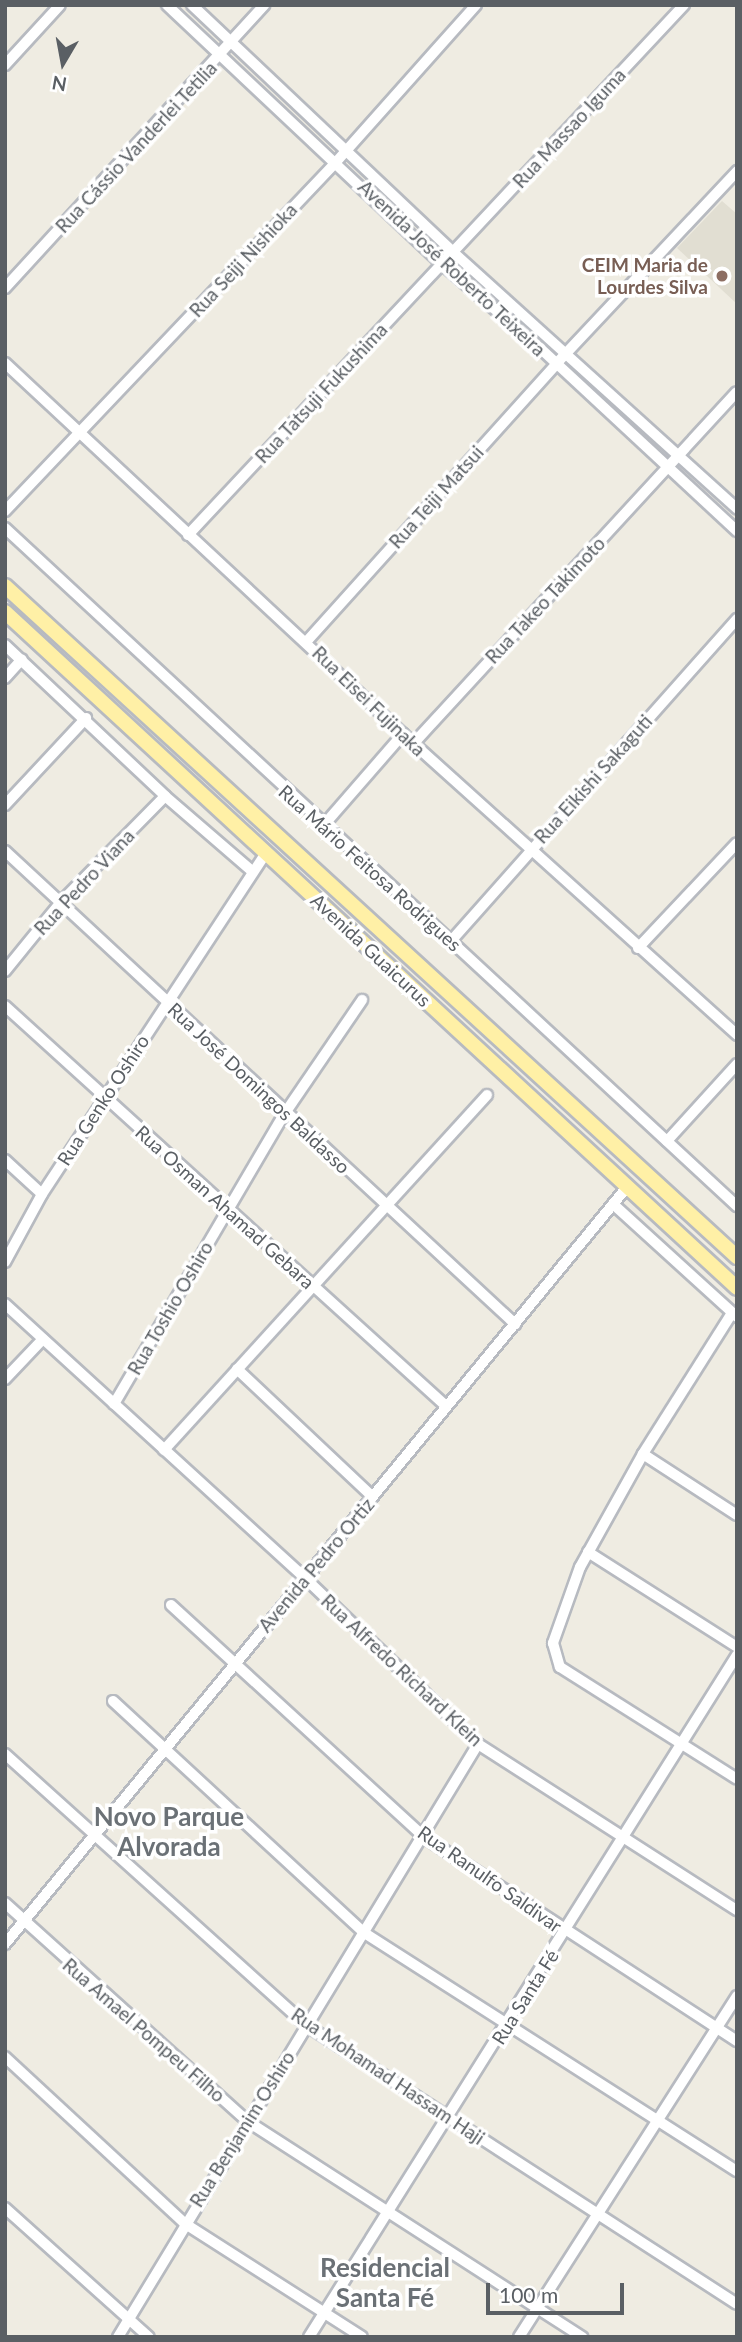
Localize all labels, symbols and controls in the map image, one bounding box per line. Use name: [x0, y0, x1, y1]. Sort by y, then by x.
north arrow: [28, 28, 98, 98]
street label: Rua Cássio Vanderlei Tetilia: [50, 56, 222, 238]
street label: Rua Massao Iguma: [508, 63, 630, 193]
text: N: [50, 72, 68, 97]
street label: Avenida José Roberto Teixeira: [353, 175, 551, 361]
street label: Rua Seiji Nishioka: [184, 198, 302, 322]
place label: CEIM Maria de Lourdes Silva: [582, 254, 708, 298]
marker: CEIM Maria de Lourdes Silva: [714, 268, 730, 284]
street label: Rua Tatsuji Fukushima: [250, 318, 392, 468]
street label: Rua Teiji Matsui: [384, 441, 488, 553]
street label: Rua Takeo Takimoto: [480, 531, 610, 669]
street label: Rua Eisei Fujinaka: [308, 641, 430, 761]
street label: Rua Eikishi Sakaguti: [529, 710, 657, 848]
street label: Rua Mário Feitosa Rodrigues: [274, 780, 466, 956]
street label: Rua Pedro Viana: [29, 824, 139, 940]
street label: Avenida Guaicurus: [306, 889, 436, 1011]
street label: Rua José Domingos Baldasso: [163, 998, 355, 1178]
street label: Rua Genko Oshiro: [52, 1030, 154, 1170]
street label: Rua Osman Ahamad Gebara: [131, 1120, 319, 1294]
street label: Rua Toshio Oshiro: [122, 1237, 218, 1379]
street label: Avenida Pedro Ortiz: [253, 1493, 379, 1637]
street label: Rua Alfredo Richard Klein: [316, 1589, 488, 1751]
district label: Novo Parque Alvorada: [94, 1801, 244, 1862]
street label: Rua Ranulfo Saldivar: [414, 1821, 566, 1937]
street label: Rua Santa Fé: [487, 1945, 563, 2049]
street label: Rua Amael Pompeu Filho: [58, 1953, 230, 2107]
street label: Rua Mohamad Hassam Haji: [287, 2003, 489, 2149]
street label: Rua Benjamim Oshiro: [185, 2047, 299, 2211]
district label: Residencial Santa Fé: [320, 2252, 450, 2314]
scale bar: [490, 2268, 628, 2312]
text: 100 m: [499, 2282, 558, 2307]

